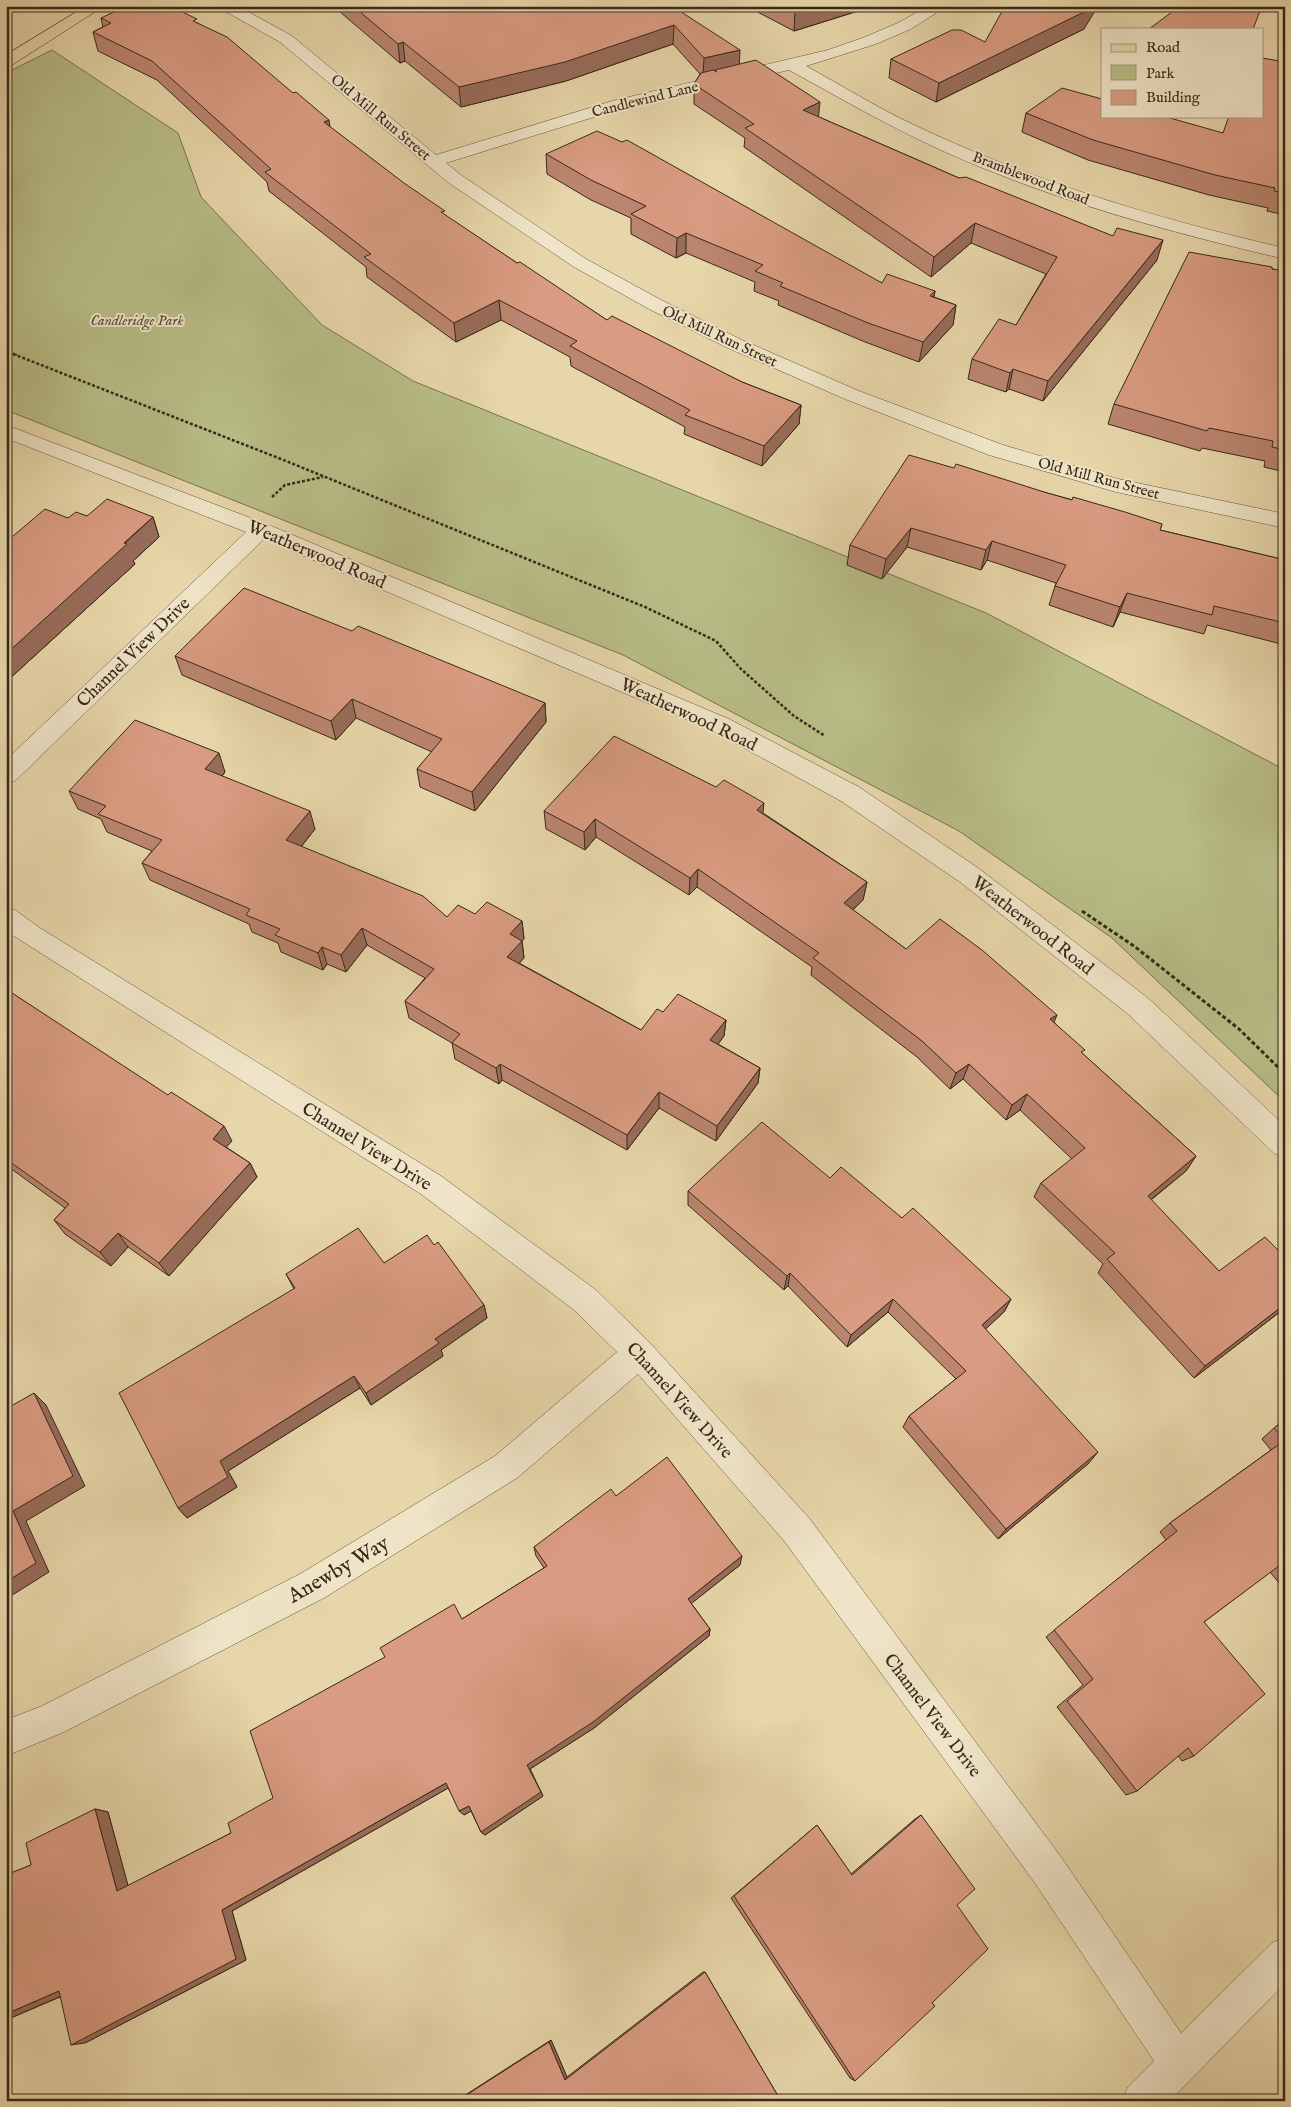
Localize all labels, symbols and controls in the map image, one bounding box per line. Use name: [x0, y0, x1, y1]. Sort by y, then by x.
legend: [1101, 28, 1264, 118]
text: Road: [1146, 38, 1181, 57]
text: Park: [1146, 64, 1176, 83]
street label: Old Mill Run Street: [327, 70, 435, 165]
street label: Candlewind Lane: [590, 77, 701, 122]
text: Building: [1146, 88, 1201, 107]
street label: Bramblewood Road: [970, 147, 1093, 210]
street label: Old Mill Run Street: [659, 301, 780, 371]
park label: Candleridge Park: [91, 311, 183, 331]
street label: Old Mill Run Street: [1036, 453, 1162, 504]
street label: Weatherwood Road: [244, 516, 389, 595]
street label: Channel View Drive: [72, 593, 196, 713]
street label: Weatherwood Road: [616, 674, 761, 757]
street label: Weatherwood Road: [967, 871, 1098, 981]
street label: Channel View Drive: [297, 1098, 435, 1196]
street label: Channel View Drive: [620, 1338, 737, 1464]
street label: Anewby Way: [282, 1530, 395, 1611]
street label: Channel View Drive: [878, 1649, 986, 1782]

